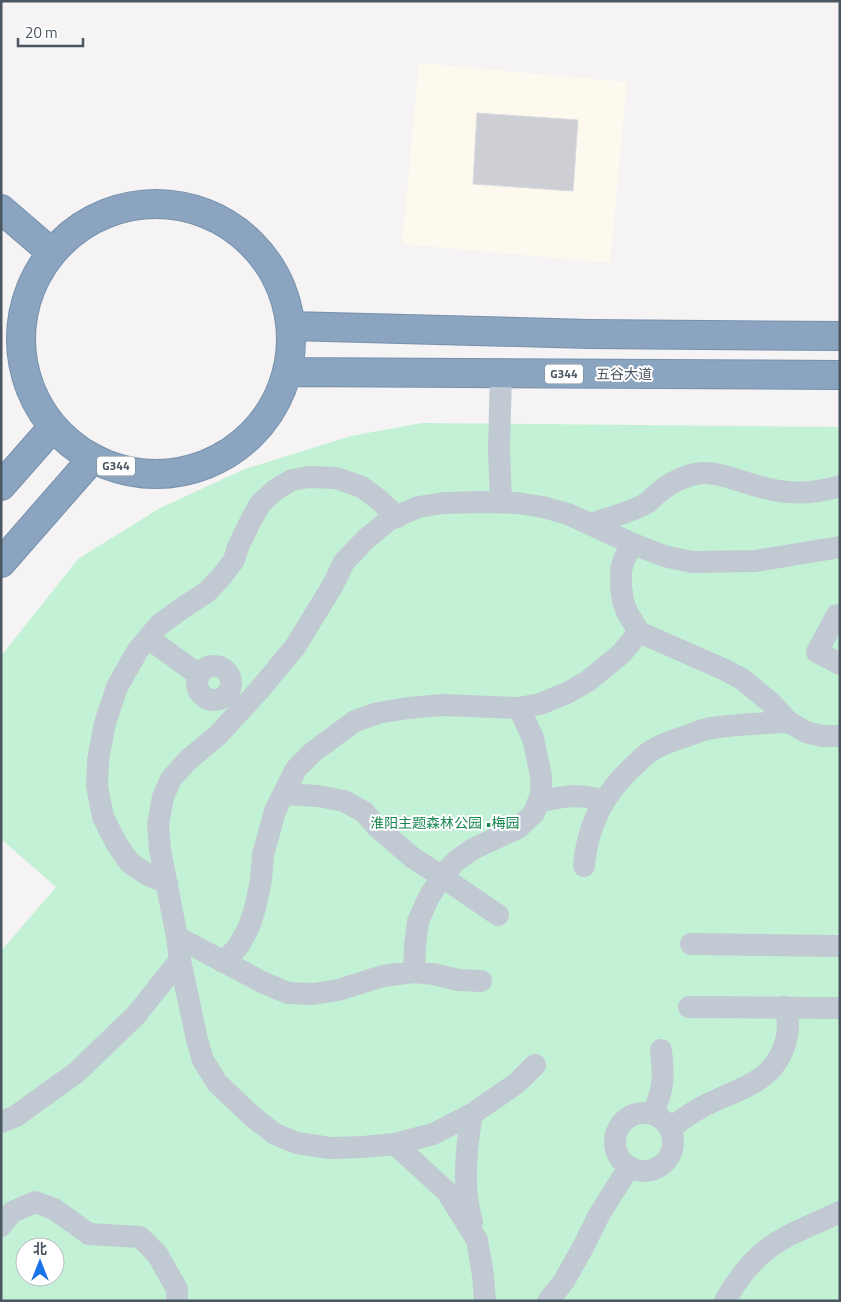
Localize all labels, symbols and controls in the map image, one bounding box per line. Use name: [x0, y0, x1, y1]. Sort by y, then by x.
scale bar: [18, 15, 82, 47]
text: 20 m: [25, 21, 58, 44]
street label: 五谷大道: [596, 363, 652, 384]
road number: G344: [545, 364, 583, 384]
road number: G344: [97, 456, 135, 476]
park label: 淮阳主题森林公园 •梅园: [370, 812, 520, 833]
north arrow: [15, 1237, 65, 1287]
text: 北: [33, 1238, 47, 1259]

